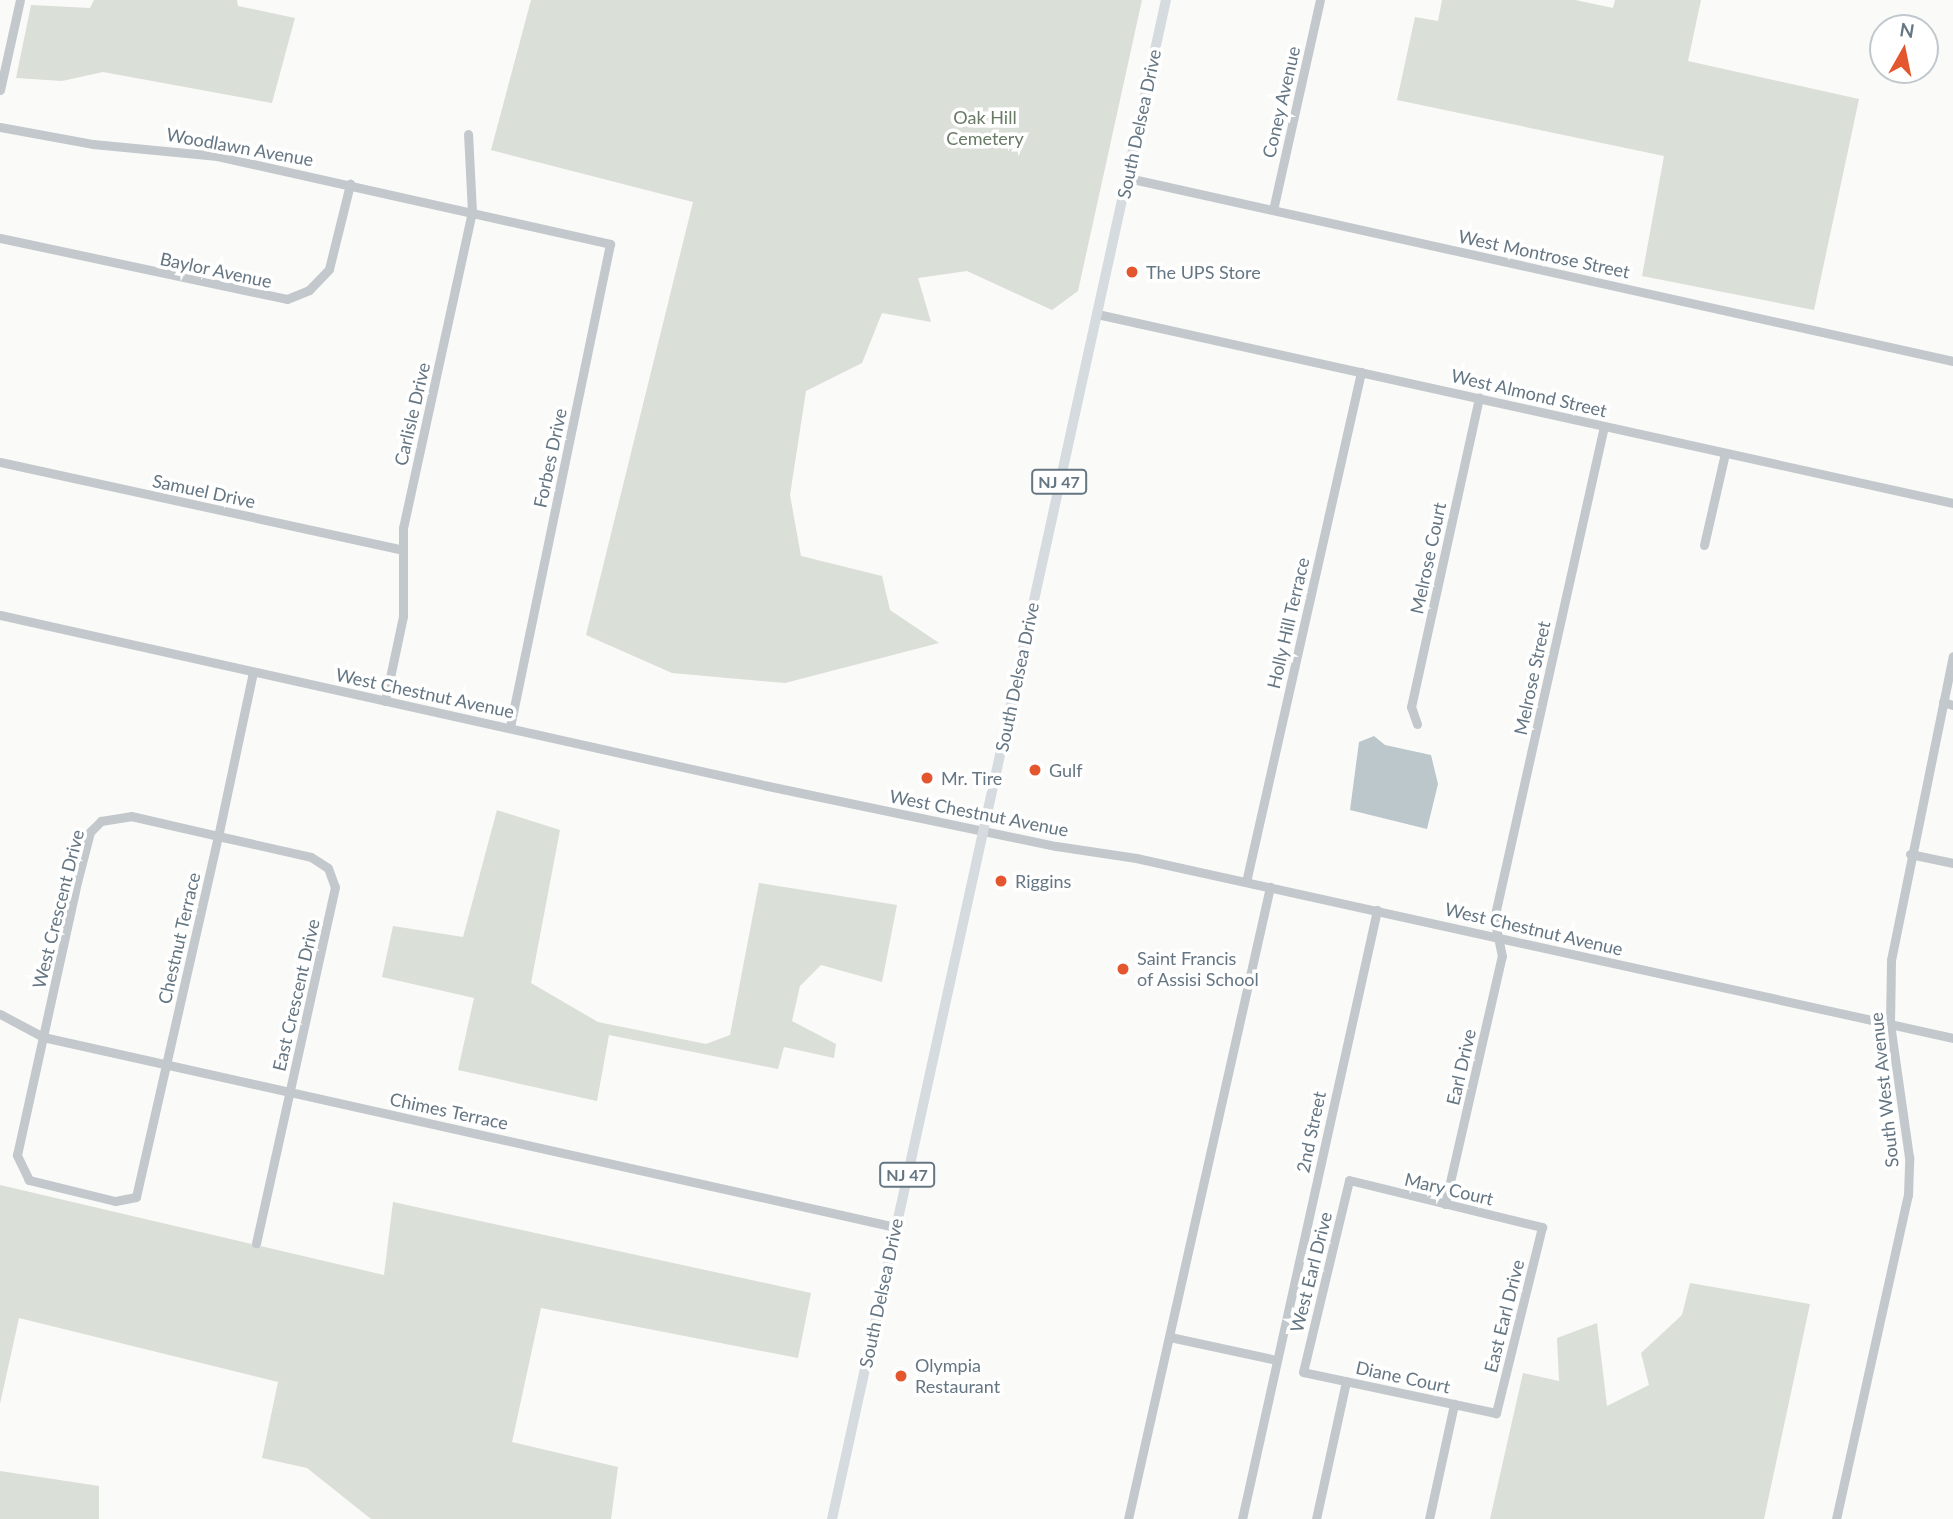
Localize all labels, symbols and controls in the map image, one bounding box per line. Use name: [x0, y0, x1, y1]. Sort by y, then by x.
north arrow: [1869, 14, 1939, 84]
text: N: [1898, 17, 1916, 42]
street label: Coney Avenue: [1258, 44, 1304, 160]
street label: South Delsea Drive: [1113, 47, 1165, 201]
park label: Oak Hill Cemetery: [946, 107, 1024, 150]
street label: Woodlawn Avenue: [164, 123, 316, 171]
street label: West Montrose Street: [1456, 225, 1632, 283]
street label: Baylor Avenue: [158, 248, 274, 292]
place label: The UPS Store: [1146, 261, 1261, 283]
marker: The UPS Store: [1124, 264, 1140, 280]
street label: Carlisle Drive: [390, 360, 434, 468]
street label: West Almond Street: [1449, 365, 1609, 421]
street label: Forbes Drive: [529, 406, 571, 510]
street label: Samuel Drive: [151, 470, 257, 512]
road number: NJ 47: [1031, 470, 1087, 495]
street label: Melrose Court: [1406, 500, 1450, 616]
street label: Holly Hill Terrace: [1262, 555, 1314, 691]
street label: South Delsea Drive: [991, 600, 1043, 754]
street label: Melrose Street: [1509, 619, 1555, 737]
street label: West Chestnut Avenue: [333, 663, 517, 723]
place label: Gulf: [1049, 759, 1083, 781]
marker: Gulf: [1027, 762, 1043, 778]
place label: Mr. Tire: [941, 767, 1003, 789]
marker: Mr. Tire: [919, 770, 935, 786]
street label: West Chestnut Avenue: [887, 785, 1071, 841]
street label: West Crescent Drive: [28, 827, 88, 991]
street label: Chestnut Terrace: [153, 870, 205, 1006]
place label: Riggins: [1015, 870, 1071, 892]
marker: Riggins: [993, 873, 1009, 889]
street label: West Chestnut Avenue: [1443, 898, 1625, 960]
street label: East Crescent Drive: [268, 917, 324, 1073]
place label: Saint Francis of Assisi School: [1137, 948, 1260, 990]
marker: Saint Francis of Assisi School: [1115, 961, 1131, 977]
street label: South West Avenue: [1865, 1011, 1903, 1169]
street label: Earl Drive: [1442, 1027, 1480, 1107]
street label: Chimes Terrace: [388, 1088, 510, 1134]
street label: 2nd Street: [1292, 1089, 1330, 1175]
road number: NJ 47: [879, 1162, 935, 1188]
street label: Mary Court: [1402, 1168, 1496, 1210]
street label: West Earl Drive: [1286, 1209, 1336, 1335]
street label: South Delsea Drive: [855, 1216, 907, 1370]
street label: East Earl Drive: [1480, 1257, 1528, 1375]
place label: Olympia Restaurant: [915, 1355, 1000, 1398]
street label: Diane Court: [1354, 1356, 1452, 1398]
marker: Olympia Restaurant: [893, 1368, 909, 1384]

